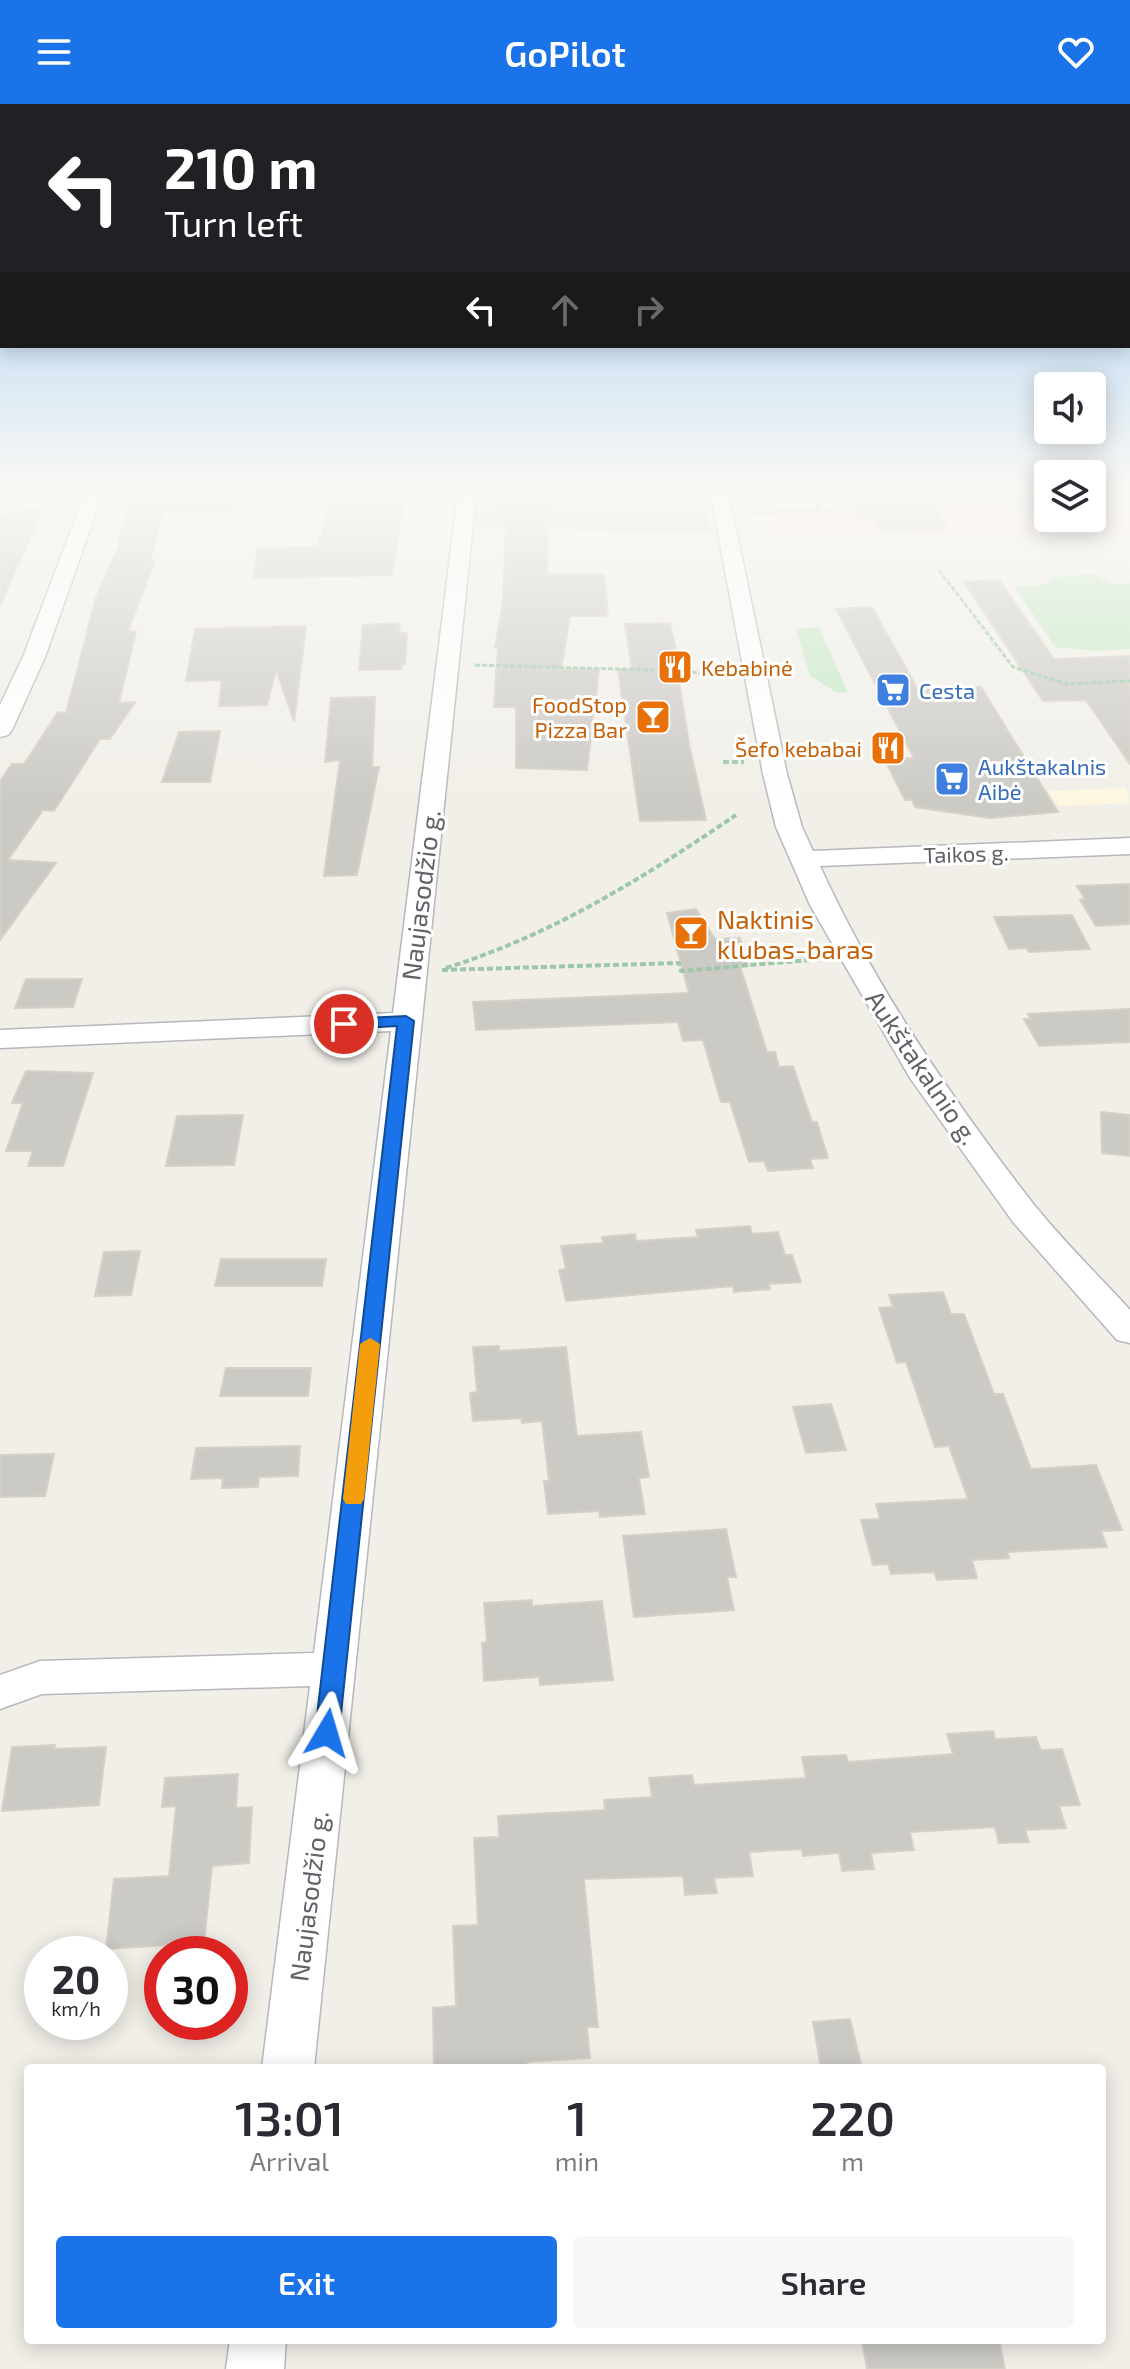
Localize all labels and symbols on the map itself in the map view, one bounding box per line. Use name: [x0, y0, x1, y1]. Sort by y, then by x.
restaurant icon: Kebabinė: [656, 648, 694, 686]
place label: Kebabinė: [701, 654, 793, 680]
supermarket icon: Cesta: [874, 671, 912, 709]
place label: Cesta: [919, 677, 975, 703]
place label: FoodStop Pizza Bar: [532, 691, 627, 742]
bar icon: FoodStop Pizza Bar: [634, 698, 672, 736]
restaurant icon: Šefo kebabai: [869, 729, 907, 767]
place label: Šefo kebabai: [735, 735, 862, 761]
place label: Aukštakalnis Aibė: [978, 753, 1106, 804]
supermarket icon: Aukštakalnis Aibė: [933, 760, 971, 798]
street label: Naujasodžio g.: [394, 808, 446, 982]
street label: Taikos g.: [923, 839, 1009, 867]
place label: Naktinis klubas-baras: [717, 903, 874, 964]
bar icon: Naktinis klubas-baras: [672, 914, 710, 952]
street label: Aukštakalnio g.: [860, 984, 986, 1150]
pin: [310, 990, 378, 1058]
position arrow: [285, 1691, 369, 1775]
street label: Naujasodžio g.: [282, 1809, 334, 1983]
speed limit sign: 30: [144, 1936, 248, 2040]

